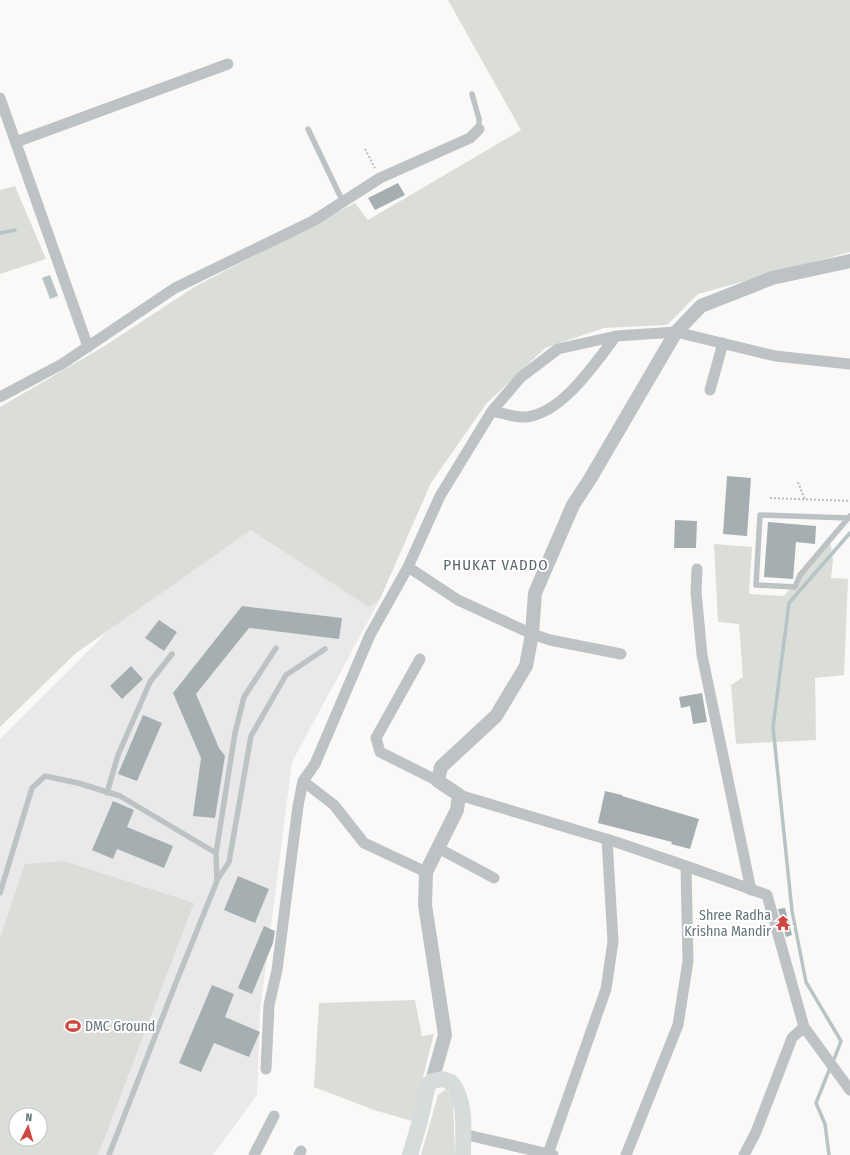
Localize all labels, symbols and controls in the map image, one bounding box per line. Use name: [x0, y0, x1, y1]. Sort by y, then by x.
district label: PHUKAT VADDO: [443, 556, 549, 574]
place label: Shree Radha Krishna Mandir: [684, 907, 771, 940]
temple icon: Shree Radha Krishna Mandir: [774, 914, 792, 932]
sports icon: DMC Ground: [64, 1017, 82, 1035]
place label: DMC Ground: [85, 1018, 155, 1035]
north arrow: [8, 1107, 48, 1147]
text: N: [25, 1111, 33, 1124]

